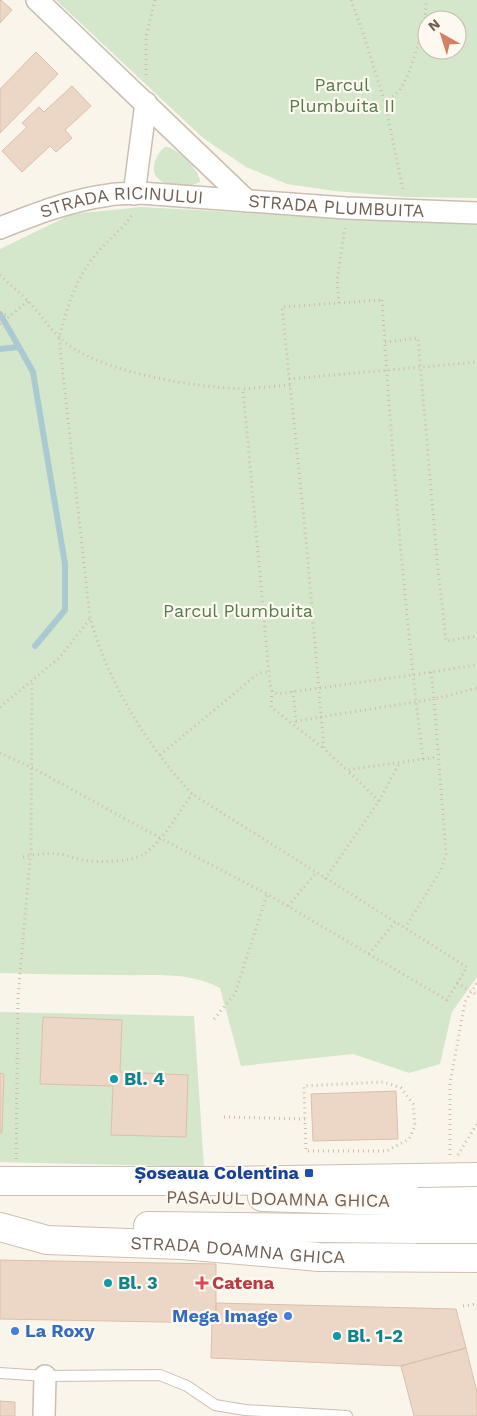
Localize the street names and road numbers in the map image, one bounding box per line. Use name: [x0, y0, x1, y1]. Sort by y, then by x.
street label: STRADA RICINULUI: [37, 182, 204, 222]
street label: STRADA PLUMBUITA: [248, 190, 425, 221]
street label: PASAJUL DOAMNA GHICA: [166, 1186, 390, 1211]
street label: STRADA DOAMNA GHICA: [130, 1232, 345, 1267]

